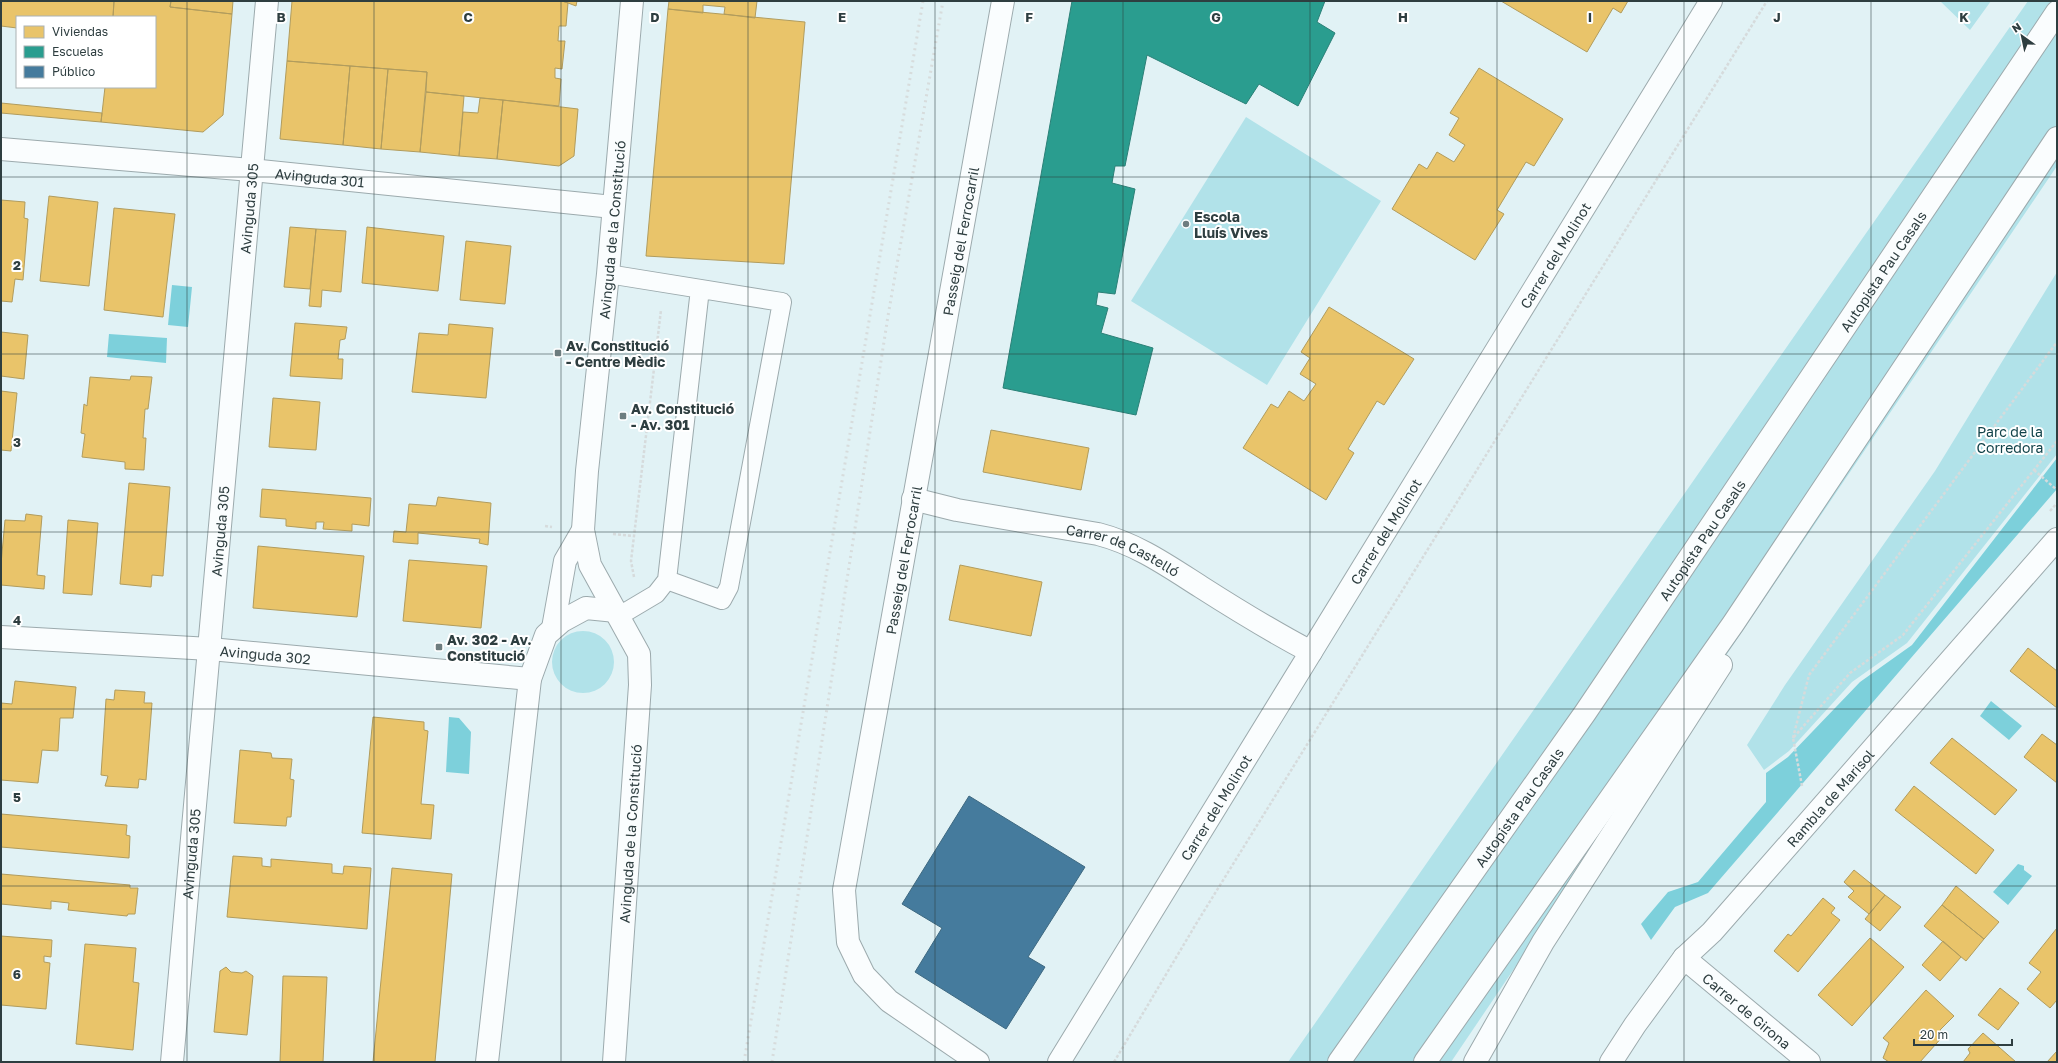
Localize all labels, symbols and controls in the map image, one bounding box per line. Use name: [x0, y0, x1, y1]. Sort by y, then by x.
text: B: [276, 9, 286, 25]
text: C: [463, 9, 473, 25]
text: D: [650, 9, 660, 25]
text: E: [838, 9, 846, 25]
text: F: [1025, 9, 1033, 25]
text: G: [1211, 9, 1221, 25]
text: H: [1398, 9, 1408, 25]
text: I: [1588, 9, 1592, 25]
text: J: [1773, 9, 1781, 25]
text: K: [1959, 9, 1969, 25]
legend: [16, 16, 156, 88]
north arrow: [2002, 16, 2042, 56]
text: N: [2009, 19, 2023, 35]
text: Viviendas: [52, 24, 108, 39]
text: Escuelas: [52, 44, 103, 59]
text: Público: [52, 64, 95, 79]
street label: Avinguda de la Constitució: [595, 140, 628, 320]
street label: Avinguda 305: [236, 162, 261, 254]
street label: Avinguda 301: [274, 164, 365, 190]
street label: Passeig del Ferrocarril: [938, 165, 982, 317]
street label: Carrer del Molinot: [1516, 199, 1594, 311]
street label: Autopista Pau Casals: [1836, 207, 1929, 335]
place label: Escola Lluís Vives: [1194, 208, 1268, 241]
marker: Escola Lluís Vives: [1181, 219, 1191, 229]
text: 2: [13, 257, 21, 273]
place label: Av. Constitució - Centre Mèdic: [566, 337, 669, 370]
marker: Av. Constitució - Centre Mèdic: [553, 348, 563, 358]
place label: Av. Constitució - Av. 301: [631, 400, 734, 433]
marker: Av. Constitució - Av. 301: [618, 411, 628, 421]
park label: Parc de la Corredora: [1976, 423, 2044, 456]
text: 3: [13, 434, 21, 450]
street label: Carrer del Molinot: [1346, 475, 1424, 587]
street label: Autopista Pau Casals: [1655, 476, 1748, 603]
street label: Passeig del Ferrocarril: [881, 484, 925, 636]
street label: Avinguda 305: [207, 485, 232, 577]
street label: Carrer de Castelló: [1065, 520, 1183, 580]
text: 4: [13, 612, 21, 628]
place label: Av. 302 - Av. Constitució: [447, 631, 532, 664]
street label: Avinguda 302: [219, 641, 311, 667]
marker: Av. 302 - Av. Constitució: [434, 642, 444, 652]
street label: Avinguda de la Constitució: [615, 743, 644, 924]
street label: Autopista Pau Casals: [1471, 744, 1567, 870]
street label: Rambla de Marisol: [1783, 746, 1877, 850]
street label: Carrer del Molinot: [1177, 751, 1255, 863]
text: 5: [13, 789, 21, 805]
street label: Avinguda 305: [178, 808, 203, 900]
text: 6: [13, 966, 21, 982]
street label: Carrer de Girona: [1700, 969, 1795, 1052]
scale bar: [1914, 1021, 2012, 1047]
text: 20 m: [1920, 1027, 1948, 1042]

